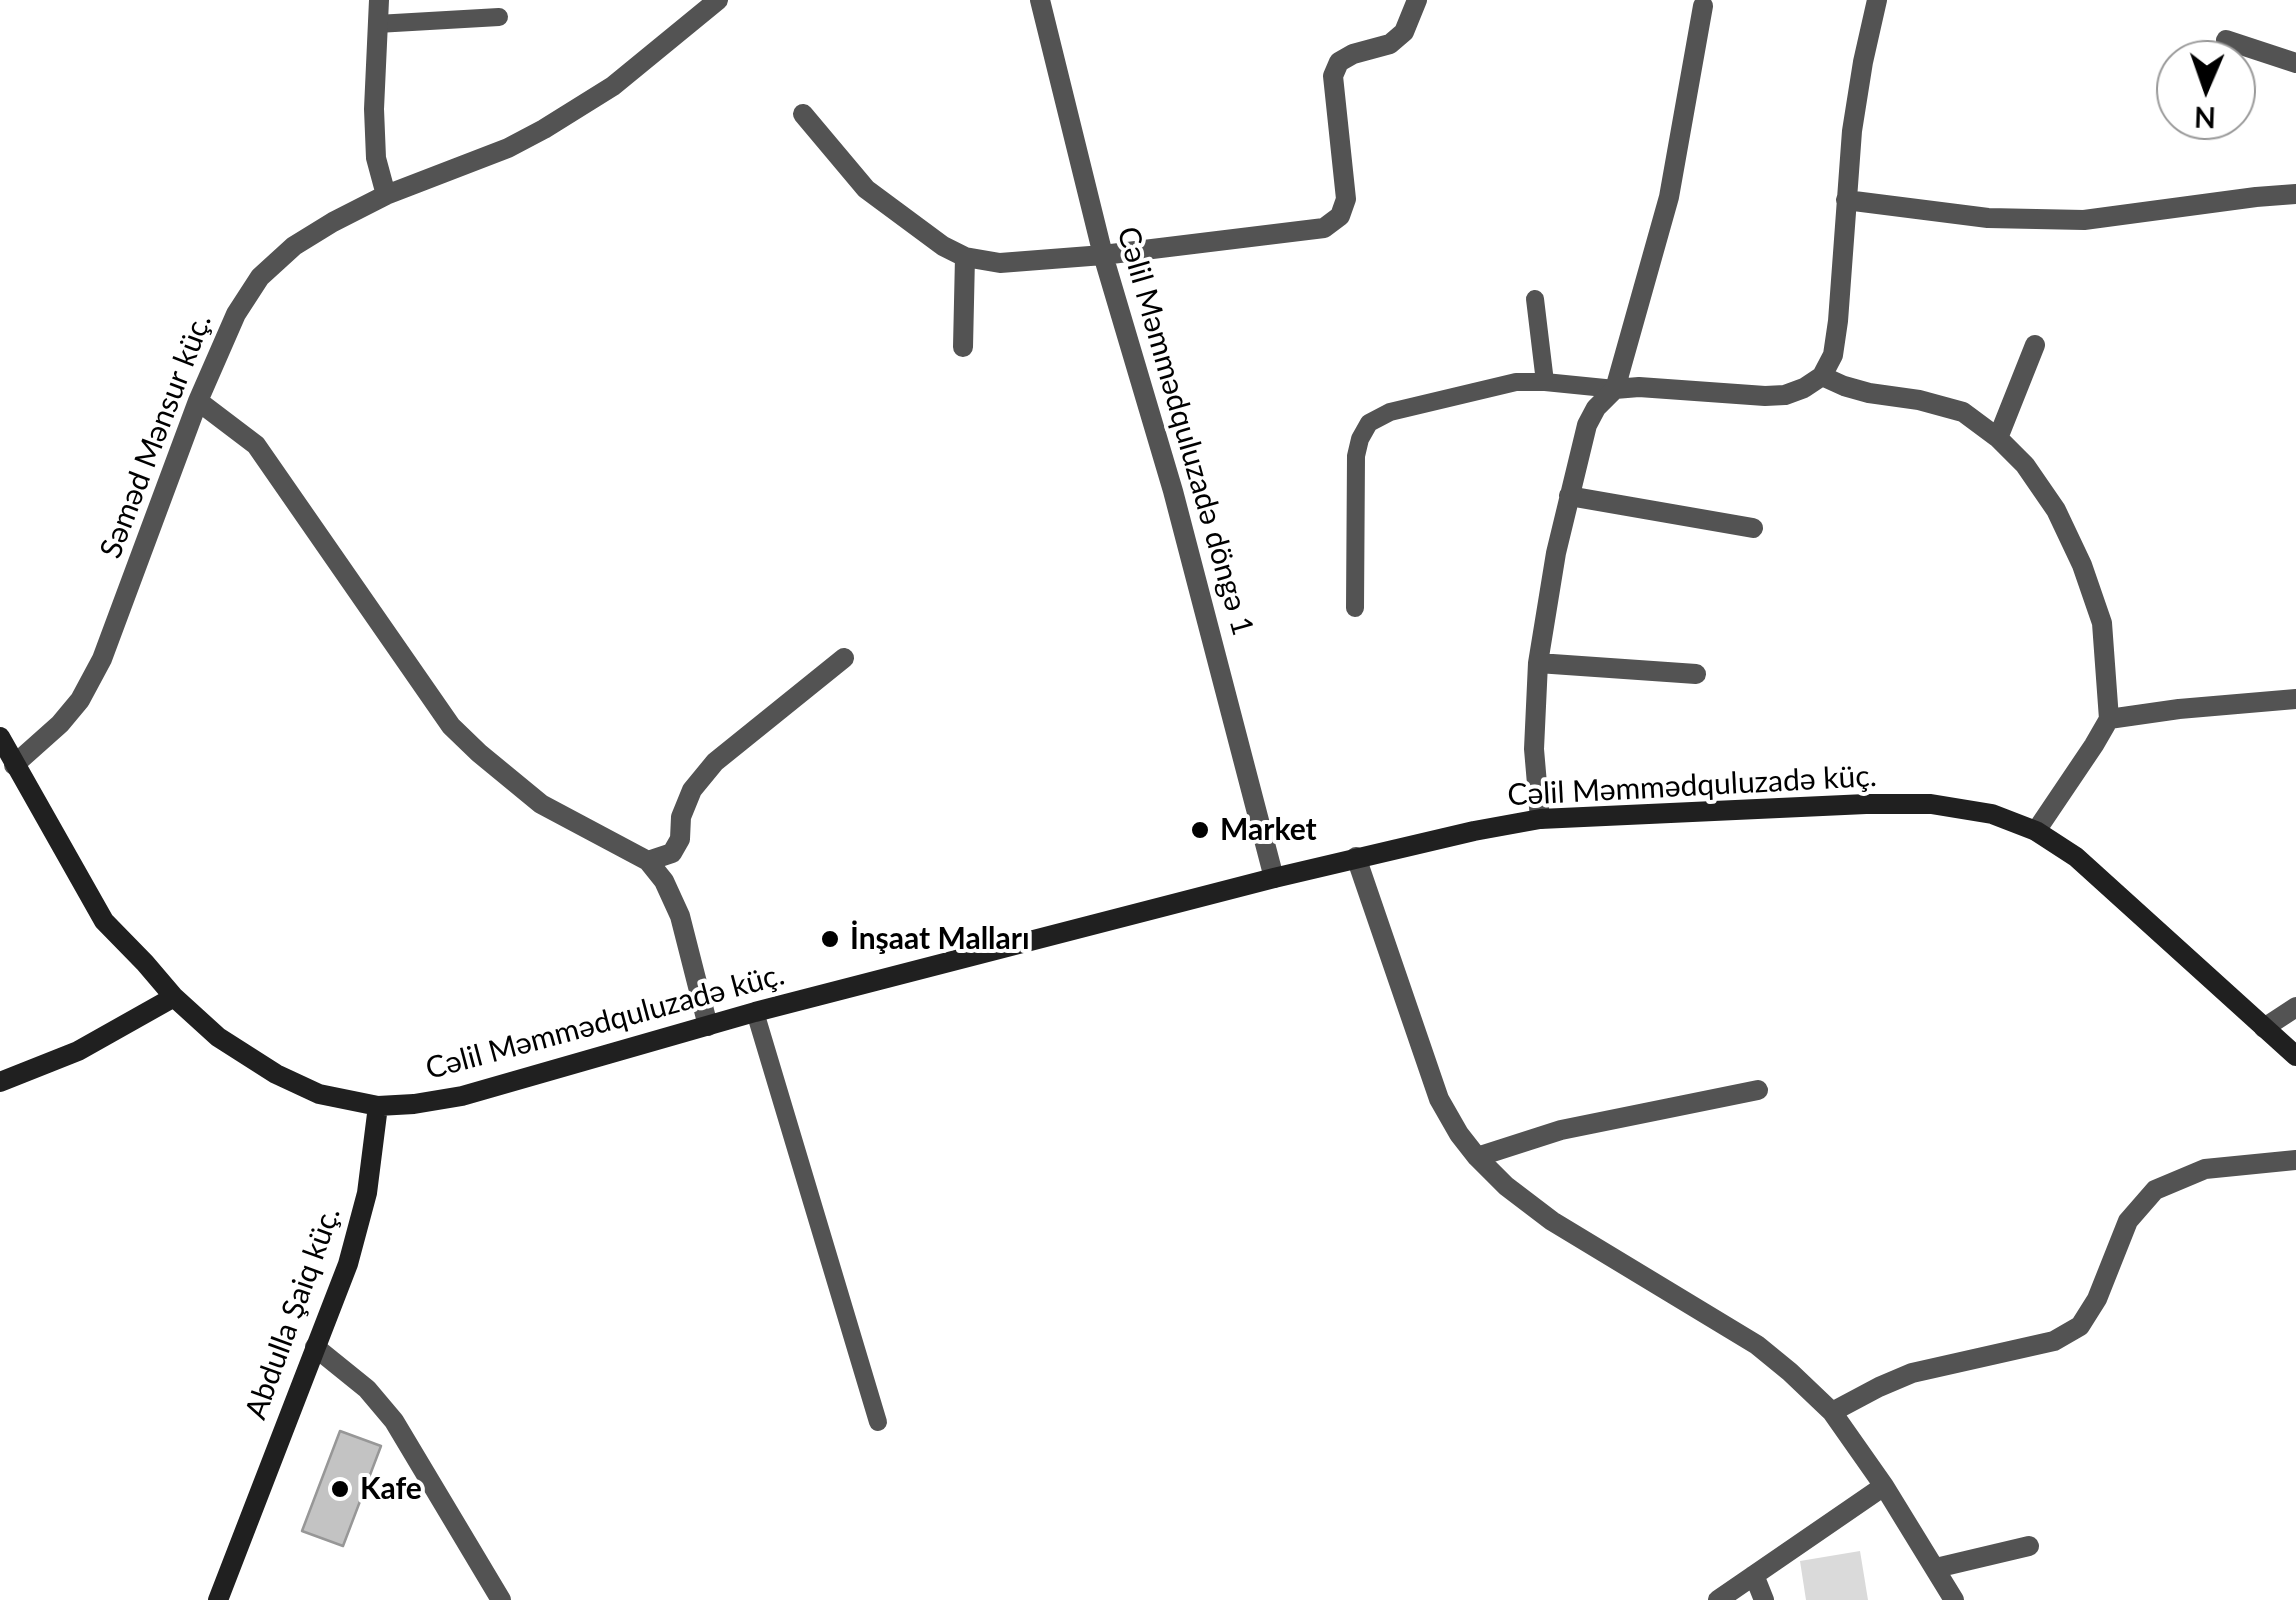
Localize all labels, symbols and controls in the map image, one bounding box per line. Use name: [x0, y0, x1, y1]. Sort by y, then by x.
north arrow: [2156, 40, 2256, 140]
text: N: [2194, 101, 2216, 135]
street label: Cəlil Məmmədquluzadə döngə 1: [1109, 223, 1261, 639]
street label: Səməd Mənsur küç.: [93, 309, 219, 563]
street label: Cəlil Məmmədquluzadə küç.: [1506, 758, 1878, 814]
place label: Market: [1220, 812, 1317, 848]
marker: Market: [1189, 819, 1211, 841]
place label: İnşaat Malları: [850, 921, 1030, 957]
marker: İnşaat Malları: [819, 928, 841, 950]
street label: Cəlil Məmmədquluzadə küç.: [422, 957, 788, 1087]
street label: Abdulla Şaiq küç.: [238, 1202, 348, 1424]
place label: Kafe: [360, 1471, 422, 1507]
marker: Kafe: [329, 1478, 351, 1500]

